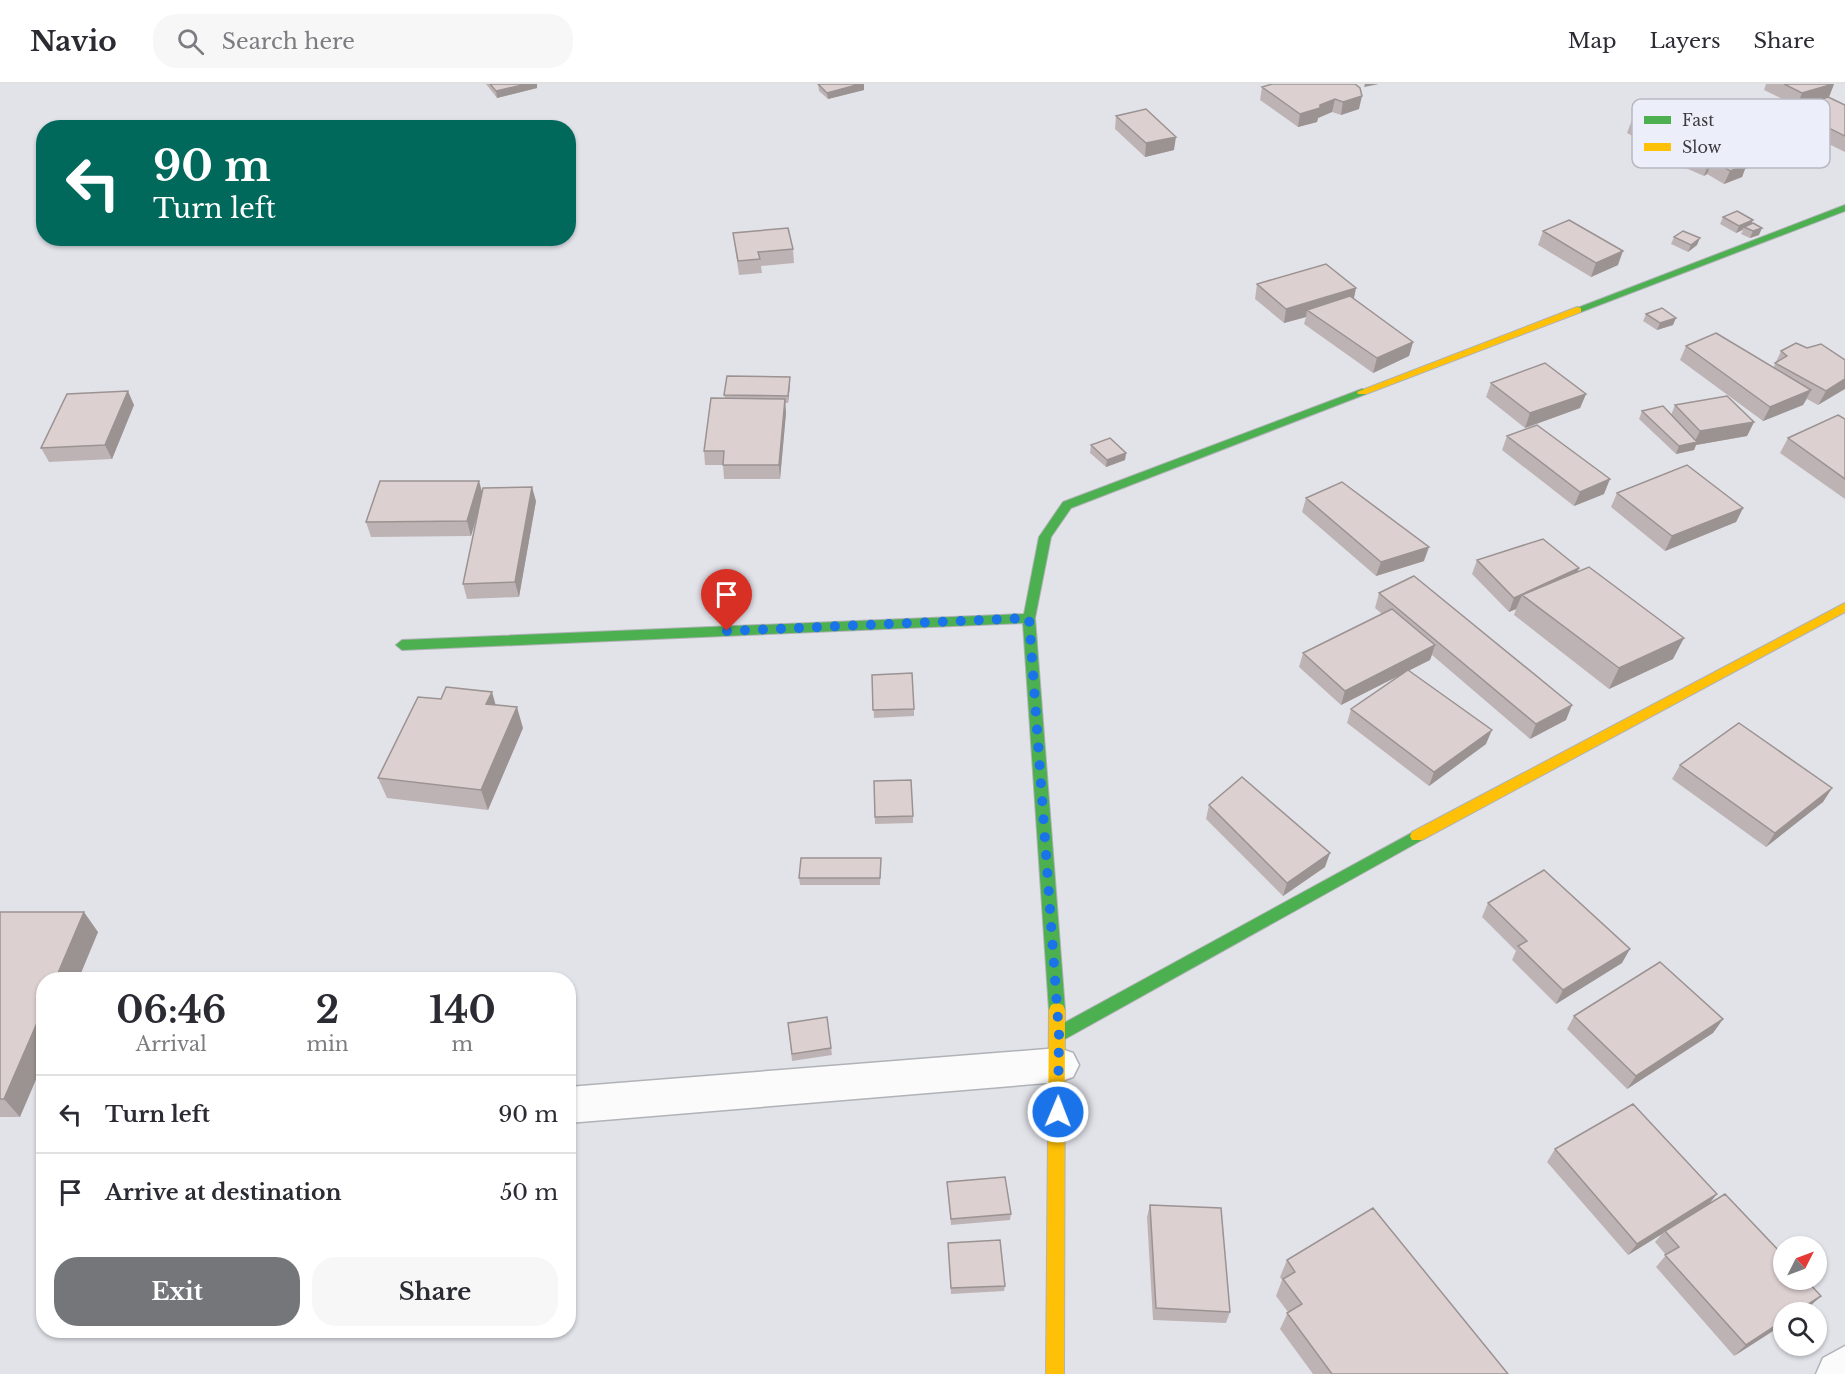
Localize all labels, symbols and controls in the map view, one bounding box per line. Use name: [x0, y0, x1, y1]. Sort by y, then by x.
search box: [153, 14, 573, 68]
text: Navio: [30, 24, 117, 59]
icon: search: [174, 25, 207, 58]
text: Search here: [222, 28, 355, 55]
text: Map: [1568, 28, 1617, 54]
text: Layers: [1650, 28, 1721, 54]
text: Share: [1754, 28, 1815, 54]
legend: [1632, 99, 1830, 168]
text: Fast: [1682, 110, 1714, 130]
text: Slow: [1682, 137, 1722, 157]
text: 90 m: [153, 140, 271, 192]
icon: left: [54, 144, 132, 222]
text: Turn left: [153, 192, 276, 225]
pin: [701, 569, 752, 631]
icon: arrive: [710, 578, 743, 611]
text: 06:46: [116, 988, 226, 1033]
text: 2: [316, 988, 339, 1033]
text: 140: [429, 988, 496, 1033]
text: Arrival: [136, 1032, 207, 1056]
text: min: [307, 1032, 349, 1056]
text: m: [452, 1032, 473, 1056]
position arrow: [1026, 1080, 1090, 1144]
icon: left: [54, 1098, 87, 1131]
text: Turn left: [105, 1101, 210, 1128]
text: 90 m: [498, 1101, 558, 1128]
icon: arrive: [54, 1176, 87, 1209]
text: Arrive at destination: [105, 1179, 342, 1206]
text: 50 m: [500, 1179, 558, 1206]
north arrow: [1773, 1236, 1827, 1290]
map controls: [1773, 1236, 1827, 1356]
button: Exit: [54, 1257, 300, 1326]
button: Share: [312, 1257, 558, 1326]
button: search: [1773, 1302, 1827, 1356]

